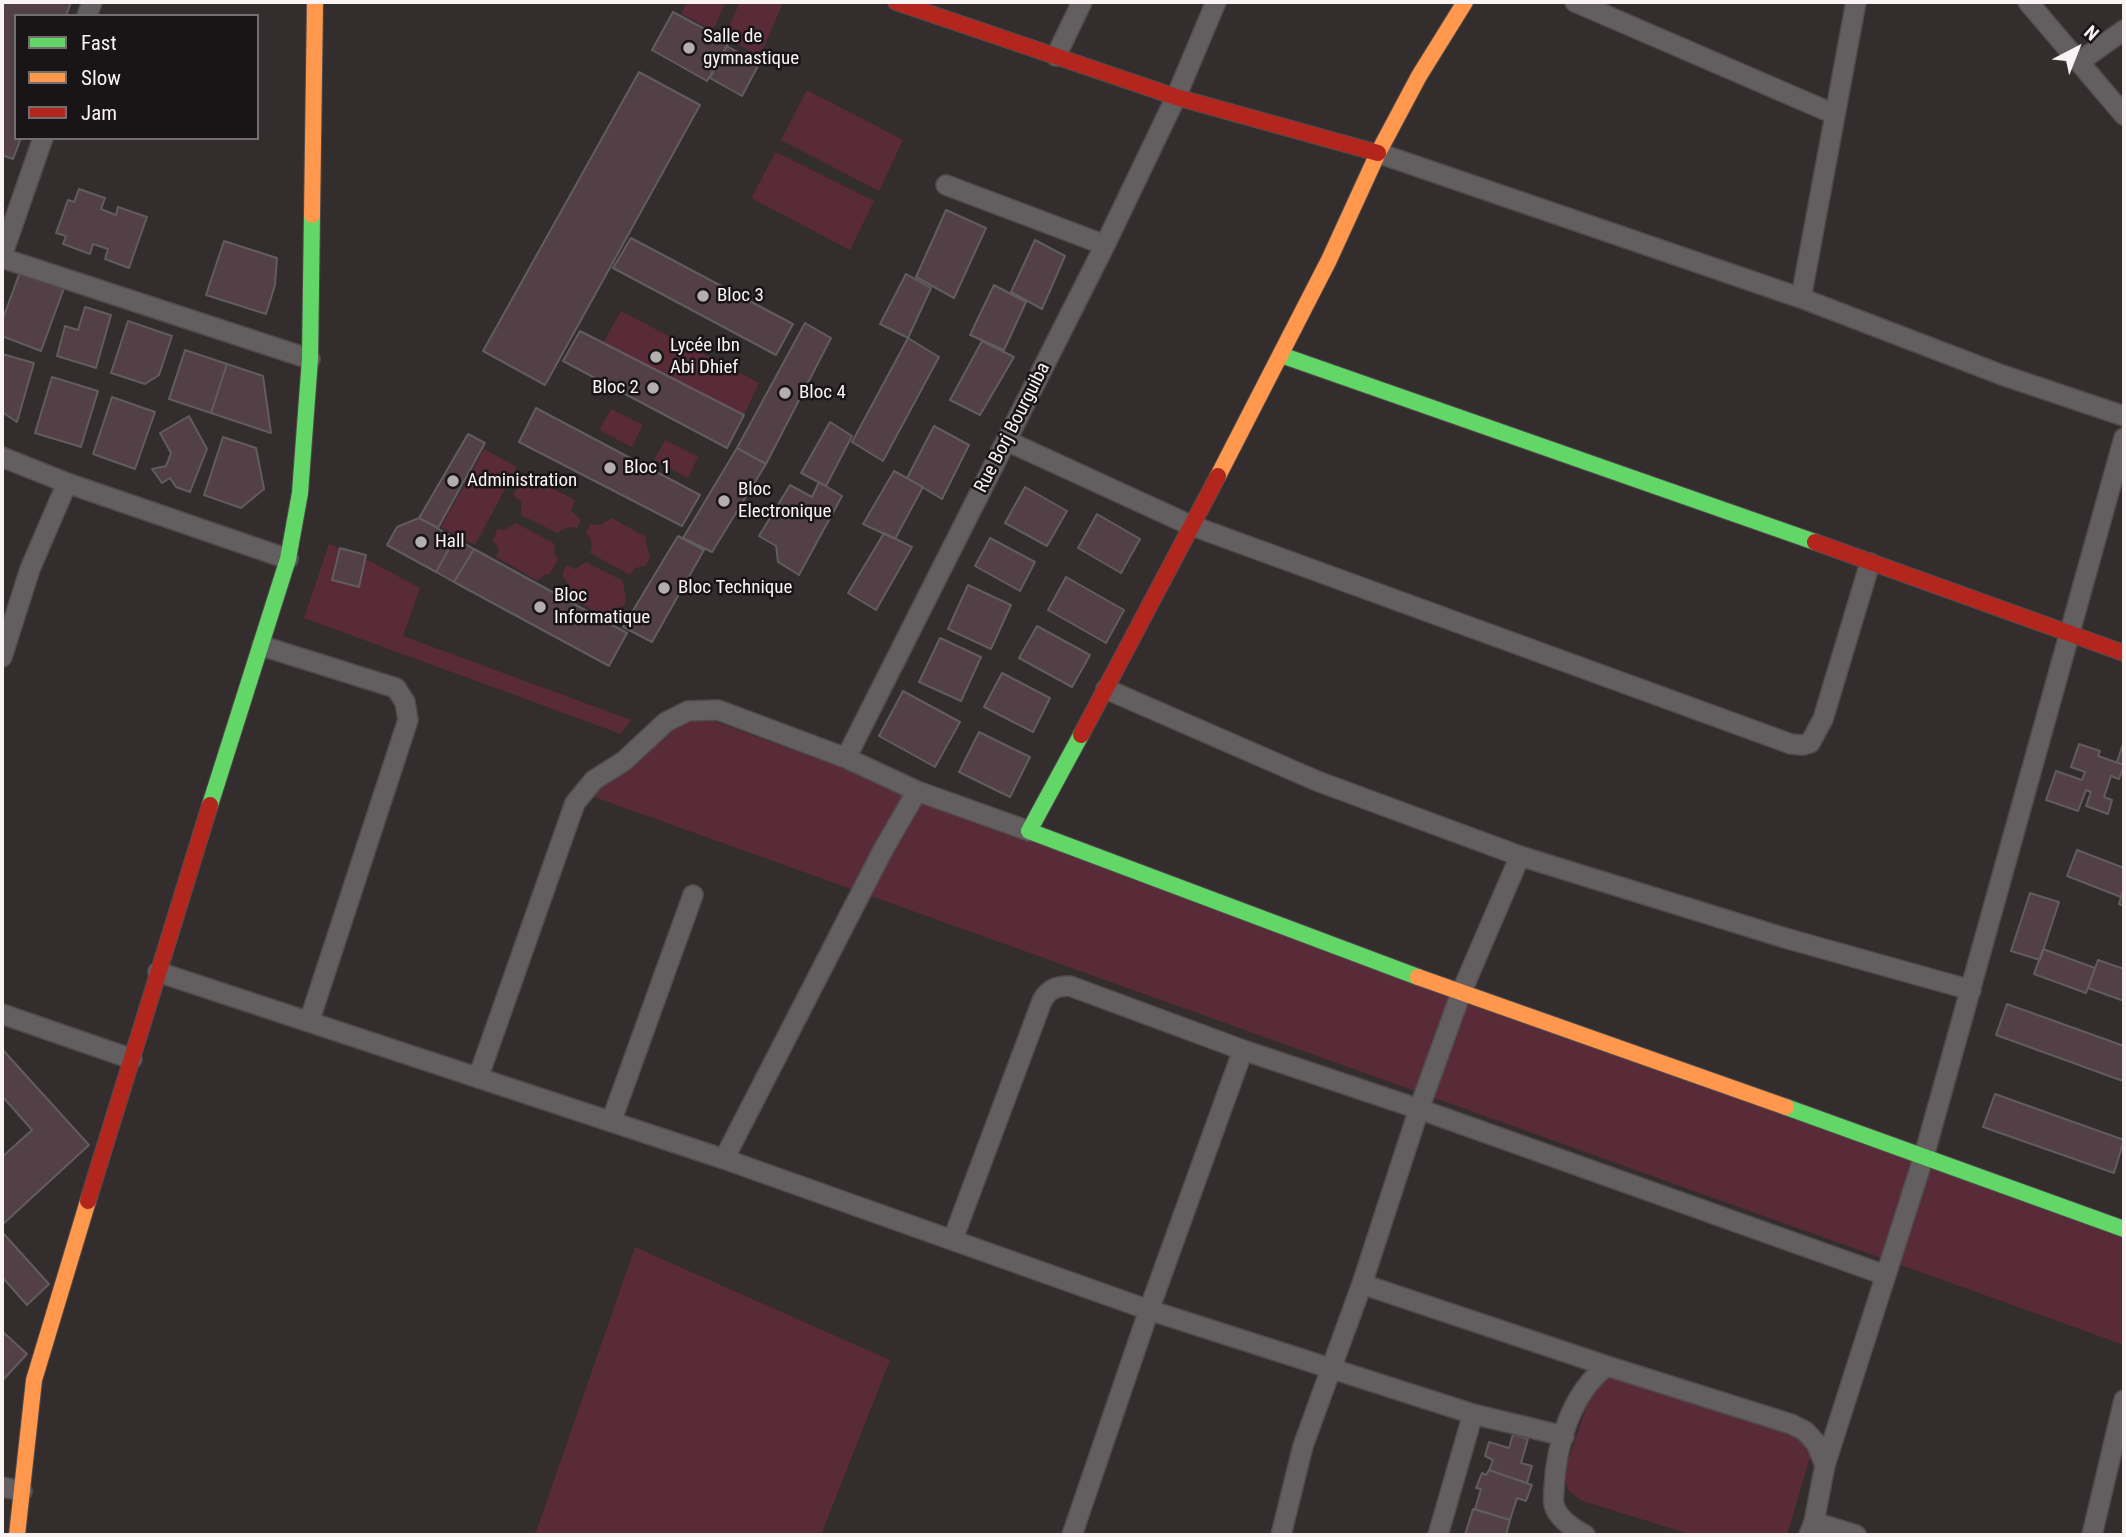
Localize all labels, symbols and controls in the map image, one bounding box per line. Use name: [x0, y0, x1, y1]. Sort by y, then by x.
legend: [14, 14, 259, 140]
north arrow: [2042, 14, 2112, 84]
text: N: [2079, 21, 2103, 45]
place label: Salle de gymnastique: [703, 26, 799, 70]
text: Fast: [81, 31, 117, 55]
marker: Salle de gymnastique: [681, 40, 697, 56]
text: Slow: [81, 66, 121, 90]
text: Jam: [81, 101, 117, 125]
place label: Bloc 3: [717, 285, 764, 307]
marker: Bloc 3: [695, 288, 711, 304]
place label: Lycée Ibn Abi Dhief: [670, 335, 740, 379]
marker: Lycée Ibn Abi Dhief: [648, 349, 664, 365]
street label: Rue Borj Bourguiba: [970, 359, 1056, 497]
place label: Bloc 2: [592, 377, 639, 399]
marker: Bloc 2: [645, 380, 661, 396]
place label: Bloc 4: [799, 382, 846, 404]
marker: Bloc 4: [777, 385, 793, 401]
place label: Bloc 1: [624, 457, 671, 479]
marker: Bloc 1: [602, 460, 618, 476]
place label: Administration: [467, 470, 577, 492]
marker: Administration: [445, 473, 461, 489]
place label: Bloc Electronique: [738, 479, 831, 523]
marker: Bloc Electronique: [716, 493, 732, 509]
place label: Hall: [435, 531, 465, 553]
marker: Hall: [413, 534, 429, 550]
place label: Bloc Technique: [678, 577, 792, 599]
marker: Bloc Technique: [656, 580, 672, 596]
place label: Bloc Informatique: [554, 585, 650, 629]
marker: Bloc Informatique: [532, 599, 548, 615]

